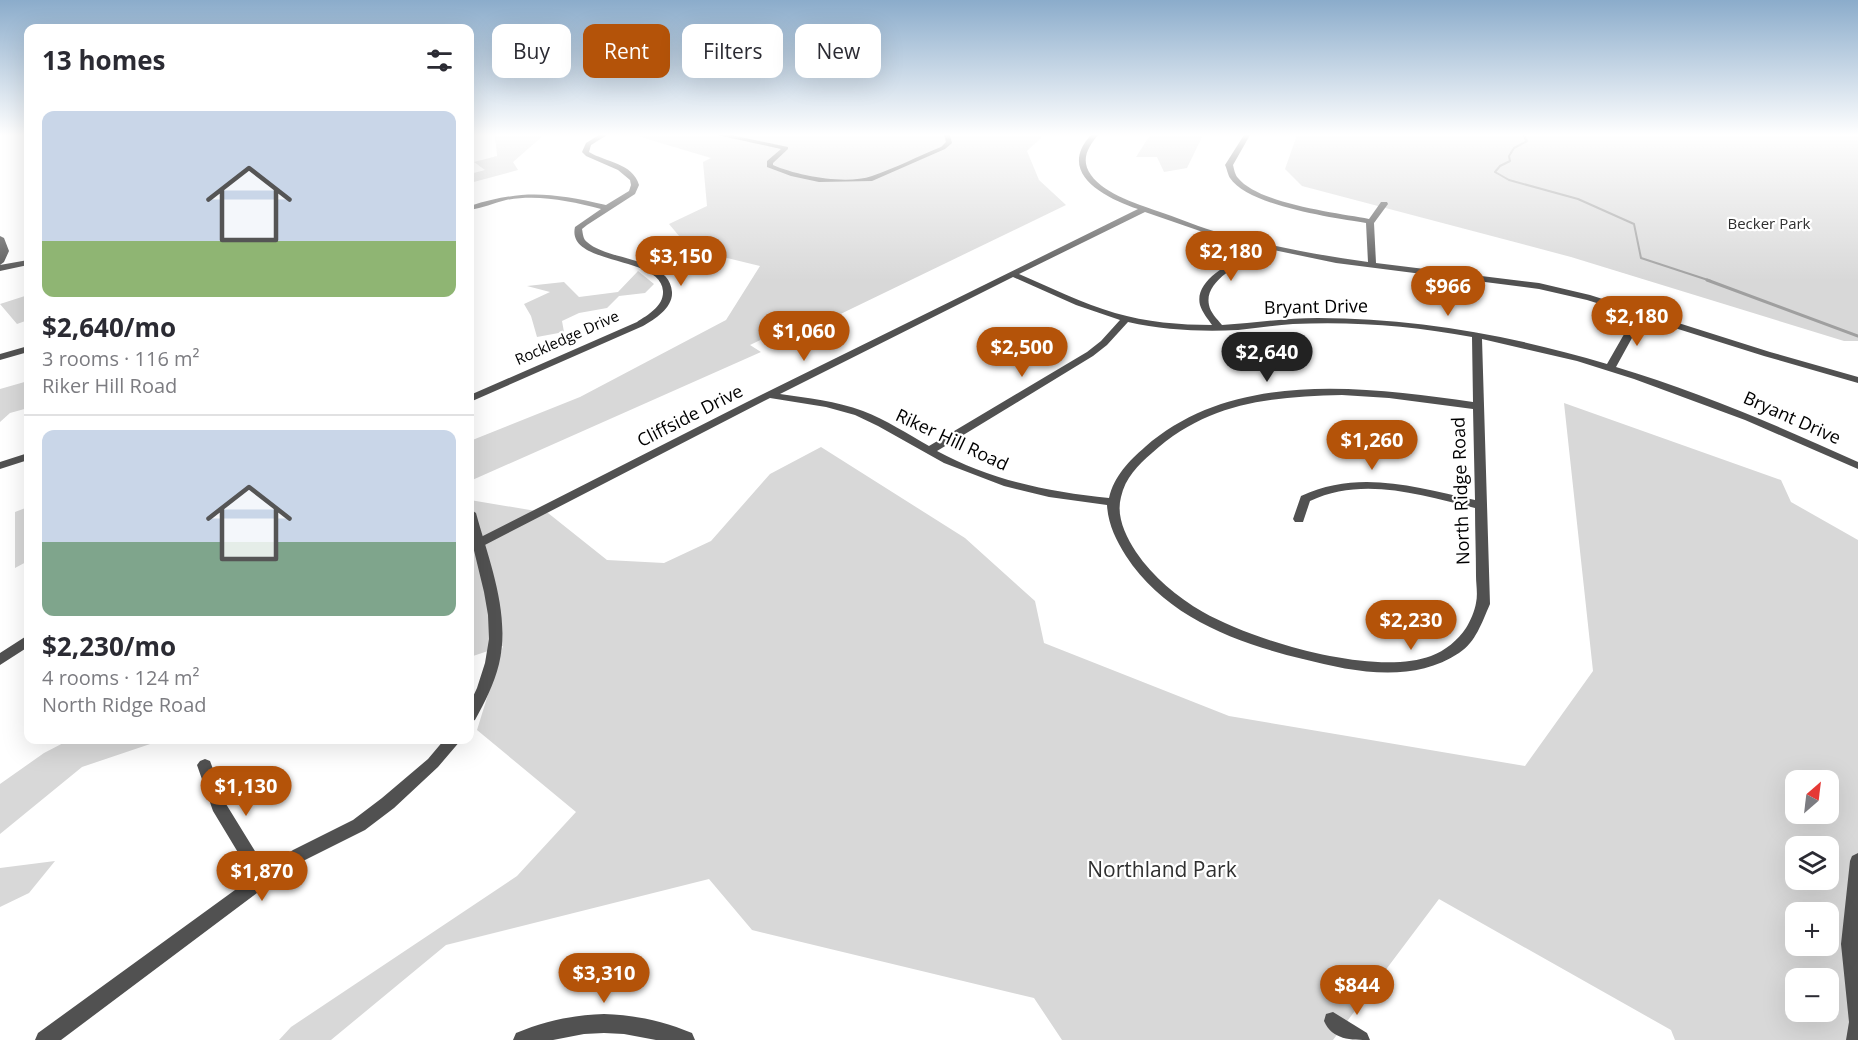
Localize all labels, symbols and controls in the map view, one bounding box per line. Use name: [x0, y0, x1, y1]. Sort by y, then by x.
chip: Buy: [492, 24, 571, 78]
chip: Rent: [583, 24, 670, 78]
chip: Filters: [682, 24, 783, 78]
chip: New: [795, 24, 881, 78]
text: 13 homes: [42, 42, 166, 78]
icon: filters: [423, 44, 456, 77]
icon: home: [195, 150, 303, 258]
park label: Becker Park: [1728, 213, 1811, 233]
pin: $2,180: [1182, 231, 1280, 282]
pin: $3,150: [632, 236, 730, 287]
text: $2,180: [1200, 237, 1262, 264]
text: $3,150: [650, 242, 712, 269]
pin: $966: [1412, 266, 1484, 317]
text: $966: [1425, 272, 1471, 299]
street label: Bryant Drive: [1264, 293, 1368, 319]
pin: $2,180: [1588, 296, 1686, 347]
text: $2,180: [1606, 302, 1668, 329]
street label: Rockledge Drive: [511, 305, 622, 369]
text: $2,640/mo: [42, 309, 176, 345]
pin: $1,060: [755, 311, 853, 362]
text: $1,060: [773, 317, 835, 344]
pin: $2,500: [973, 327, 1071, 378]
pin: $2,640: [1218, 332, 1316, 383]
text: $2,500: [991, 333, 1053, 360]
text: $2,640: [1236, 338, 1298, 365]
text: 3 rooms · 116 m²: [42, 345, 200, 372]
text: Riker Hill Road: [42, 372, 177, 399]
street label: Cliffside Drive: [633, 378, 746, 452]
street label: Bryant Drive: [1740, 385, 1845, 449]
street label: Riker Hill Road: [892, 402, 1013, 476]
street label: North Ridge Road: [1445, 417, 1475, 565]
pin: $1,260: [1323, 420, 1421, 471]
text: $1,260: [1341, 426, 1403, 453]
icon: home: [195, 469, 303, 577]
pin: $2,230: [1362, 600, 1460, 651]
text: $2,230: [1380, 606, 1442, 633]
text: $2,230/mo: [42, 628, 176, 664]
text: 4 rooms · 124 m²: [42, 664, 200, 691]
text: North Ridge Road: [42, 691, 207, 718]
pin: $1,130: [197, 766, 295, 817]
north arrow: [1785, 770, 1839, 824]
map controls: [1785, 770, 1839, 1022]
text: $1,130: [215, 772, 277, 799]
button: layers: [1785, 836, 1839, 890]
pin: $1,870: [213, 851, 311, 902]
park label: Northland Park: [1087, 855, 1237, 883]
text: $1,870: [231, 857, 293, 884]
button: +: [1785, 902, 1839, 956]
pin: $3,310: [555, 953, 653, 1004]
text: $3,310: [573, 959, 635, 986]
pin: $844: [1321, 965, 1393, 1016]
button: −: [1785, 968, 1839, 1022]
text: $844: [1334, 971, 1380, 998]

